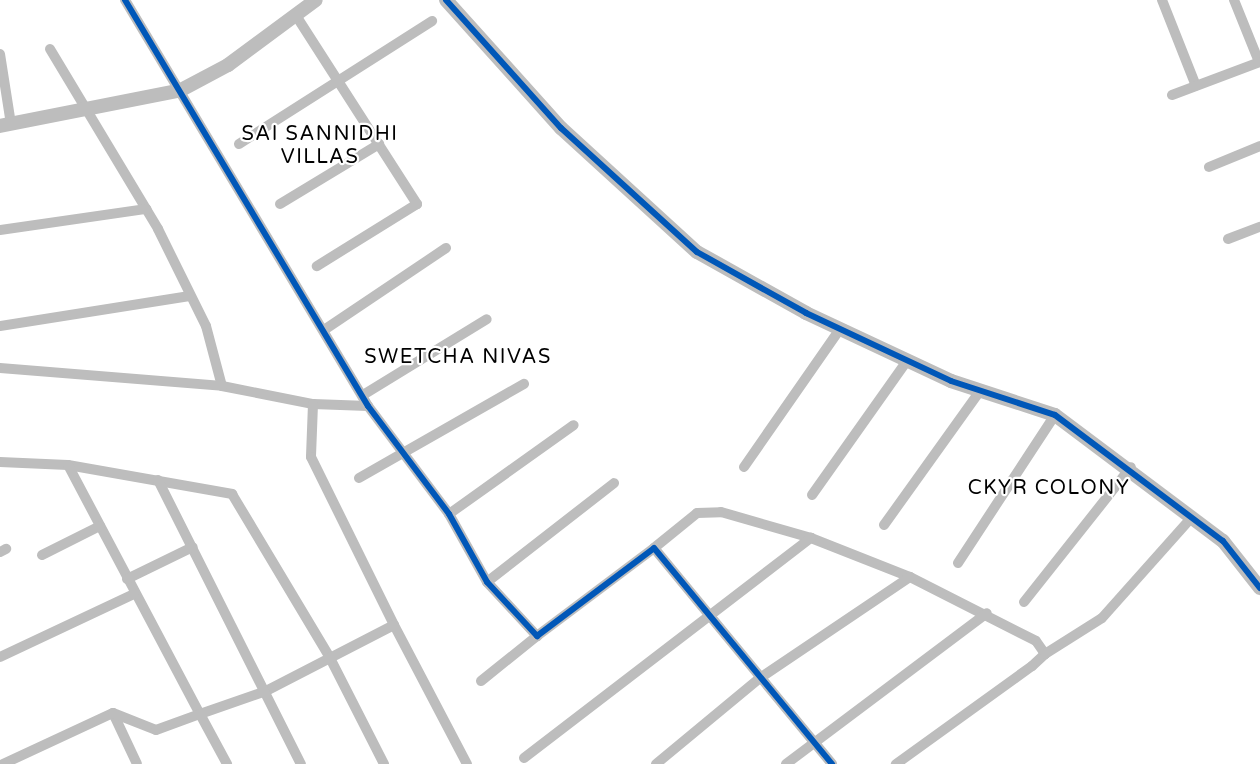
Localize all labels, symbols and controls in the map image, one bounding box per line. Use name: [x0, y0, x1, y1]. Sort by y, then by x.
district label: SAI SANNIDHI VILLAS: [241, 122, 399, 169]
district label: SWETCHA NIVAS: [364, 345, 552, 369]
district label: CKYR COLONY: [968, 476, 1130, 500]

